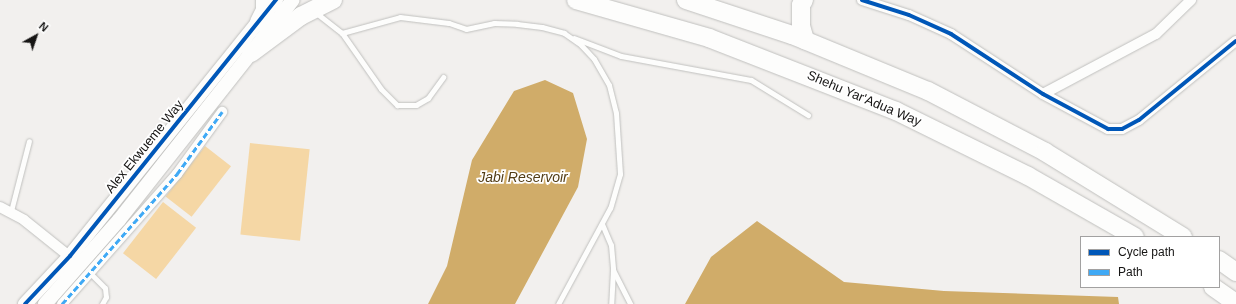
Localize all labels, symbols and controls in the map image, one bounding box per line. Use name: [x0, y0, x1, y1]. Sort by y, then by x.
north arrow: [16, 16, 56, 56]
text: N: [37, 20, 51, 34]
street label: Shehu Yar'Adua Way: [805, 68, 923, 130]
street label: Alex Ekwueme Way: [103, 97, 187, 197]
water label: Jabi Reservoir: [478, 169, 568, 185]
legend: [1080, 236, 1220, 288]
text: Cycle path: [1118, 245, 1175, 259]
text: Path: [1118, 265, 1143, 279]

